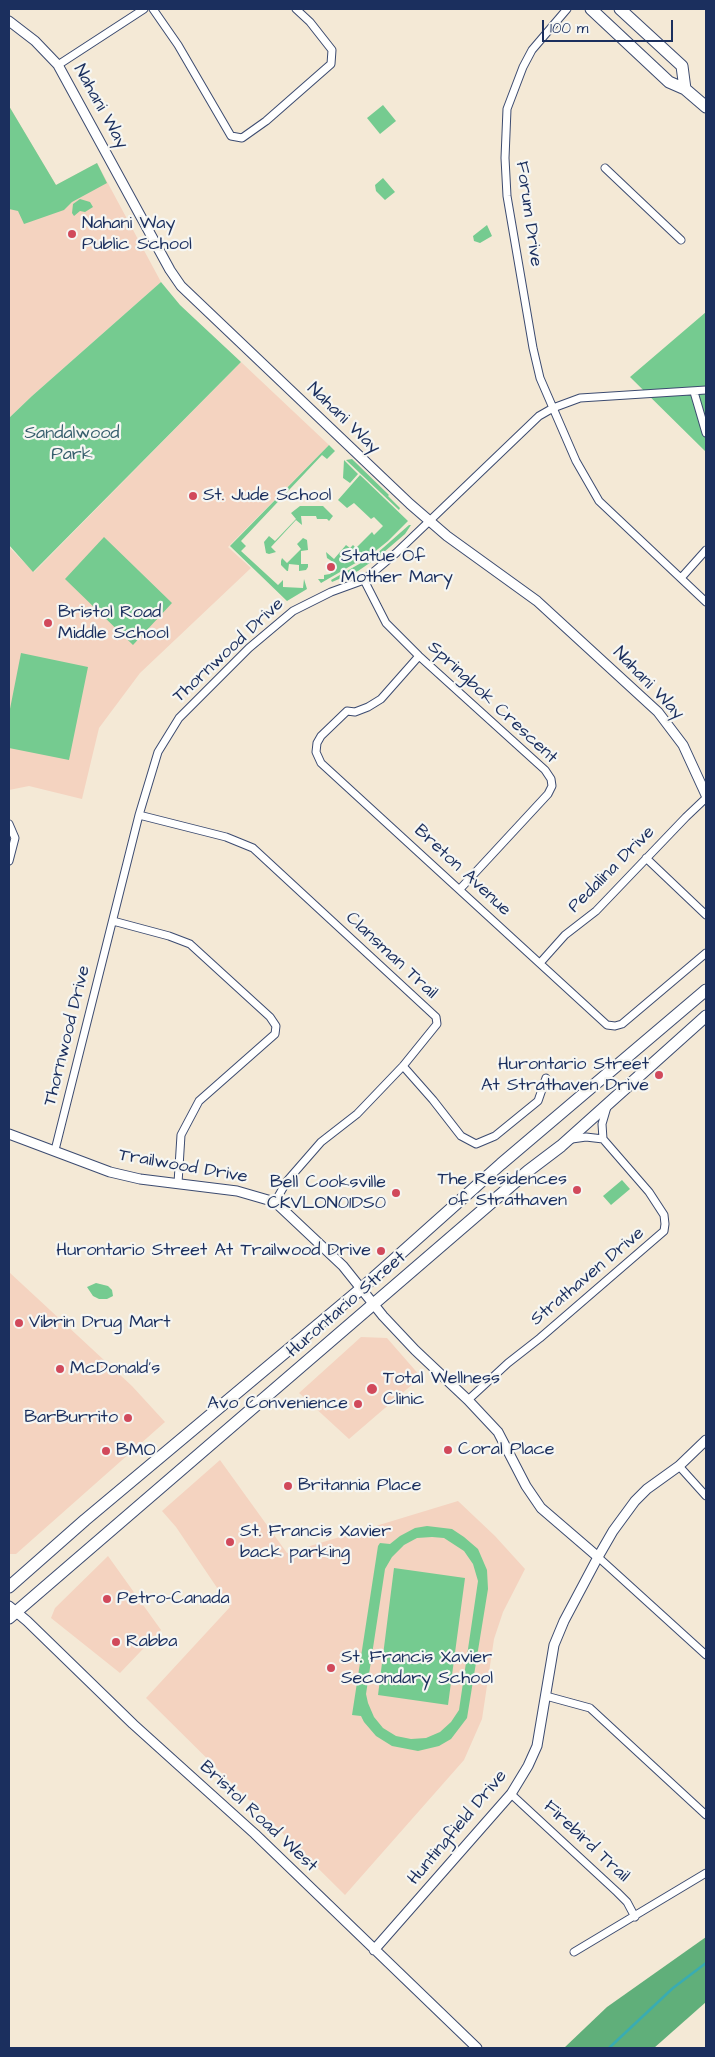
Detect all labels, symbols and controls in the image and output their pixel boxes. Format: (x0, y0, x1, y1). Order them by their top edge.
scale bar (545, 10, 676, 42)
text: 100 m (550, 18, 589, 39)
street label: Nahani Way (68, 61, 132, 153)
street label: Forum Drive (510, 160, 546, 268)
place label: Nahani Way Public School (82, 213, 192, 255)
marker: Nahani Way Public School (66, 228, 78, 240)
street label: Nahani Way (302, 379, 384, 459)
park label: Sandalwood Park (25, 423, 119, 466)
place label: St. Jude School (203, 485, 331, 507)
marker: St. Jude School (187, 490, 199, 502)
place label: Statue Of Mother Mary (341, 546, 453, 588)
marker: Statue Of Mother Mary (325, 561, 337, 573)
street label: Thornwood Drive (169, 594, 289, 708)
place label: Bristol Road Middle School (58, 602, 169, 644)
marker: Bristol Road Middle School (42, 617, 54, 629)
street label: Springbok Crescent (423, 637, 561, 769)
street label: Nahani Way (608, 643, 688, 725)
street label: Breton Avenue (409, 821, 515, 921)
street label: Pedalina Drive (564, 822, 660, 918)
street label: Clansman Trail (340, 908, 442, 1004)
street label: Thornwood Drive (40, 964, 96, 1108)
place label: Hurontario Street At Strathaven Drive (481, 1054, 649, 1096)
marker: Hurontario Street At Strathaven Drive (653, 1069, 665, 1081)
street label: Trailwood Drive (117, 1145, 249, 1189)
place label: The Residences of Strathaven (437, 1169, 567, 1212)
place label: Bell Cooksville CKVLON01DS0 (267, 1172, 386, 1214)
marker: The Residences of Strathaven (571, 1184, 583, 1196)
marker: Bell Cooksville CKVLON01DS0 (390, 1187, 402, 1199)
street label: Strathaven Drive (527, 1223, 649, 1331)
place label: Hurontario Street At Trailwood Drive (56, 1240, 371, 1262)
marker: Hurontario Street At Trailwood Drive (375, 1245, 387, 1257)
street label: Hurontario Street (283, 1247, 411, 1363)
place label: Vibrin Drug Mart (29, 1312, 170, 1334)
marker: Vibrin Drug Mart (13, 1317, 25, 1329)
place label: McDonald's (70, 1358, 160, 1380)
marker: McDonald's (54, 1363, 66, 1375)
place label: Total Wellness Clinic (383, 1368, 500, 1410)
marker: Total Wellness Clinic (365, 1382, 379, 1396)
place label: Avo Convenience (207, 1393, 348, 1415)
marker: Avo Convenience (352, 1398, 364, 1410)
place label: BarBurrito (24, 1407, 118, 1429)
marker: BarBurrito (122, 1412, 134, 1424)
place label: Coral Place (458, 1439, 555, 1461)
place label: BMO (116, 1440, 156, 1462)
marker: Coral Place (442, 1444, 454, 1456)
marker: BMO (100, 1445, 112, 1457)
place label: Britannia Place (298, 1475, 422, 1497)
marker: Britannia Place (282, 1480, 294, 1492)
place label: St. Francis Xavier back parking (240, 1521, 391, 1564)
marker: St. Francis Xavier back parking (224, 1536, 236, 1548)
place label: Petro-Canada (117, 1588, 230, 1610)
marker: Petro-Canada (101, 1593, 113, 1605)
place label: Rabba (126, 1631, 177, 1653)
marker: Rabba (110, 1636, 122, 1648)
place label: St. Francis Xavier Secondary School (341, 1647, 493, 1690)
marker: St. Francis Xavier Secondary School (325, 1662, 337, 1674)
street label: Bristol Road West (195, 1757, 321, 1877)
street label: Huntingfield Drive (404, 1766, 512, 1890)
street label: Firebird Trail (538, 1797, 634, 1887)

